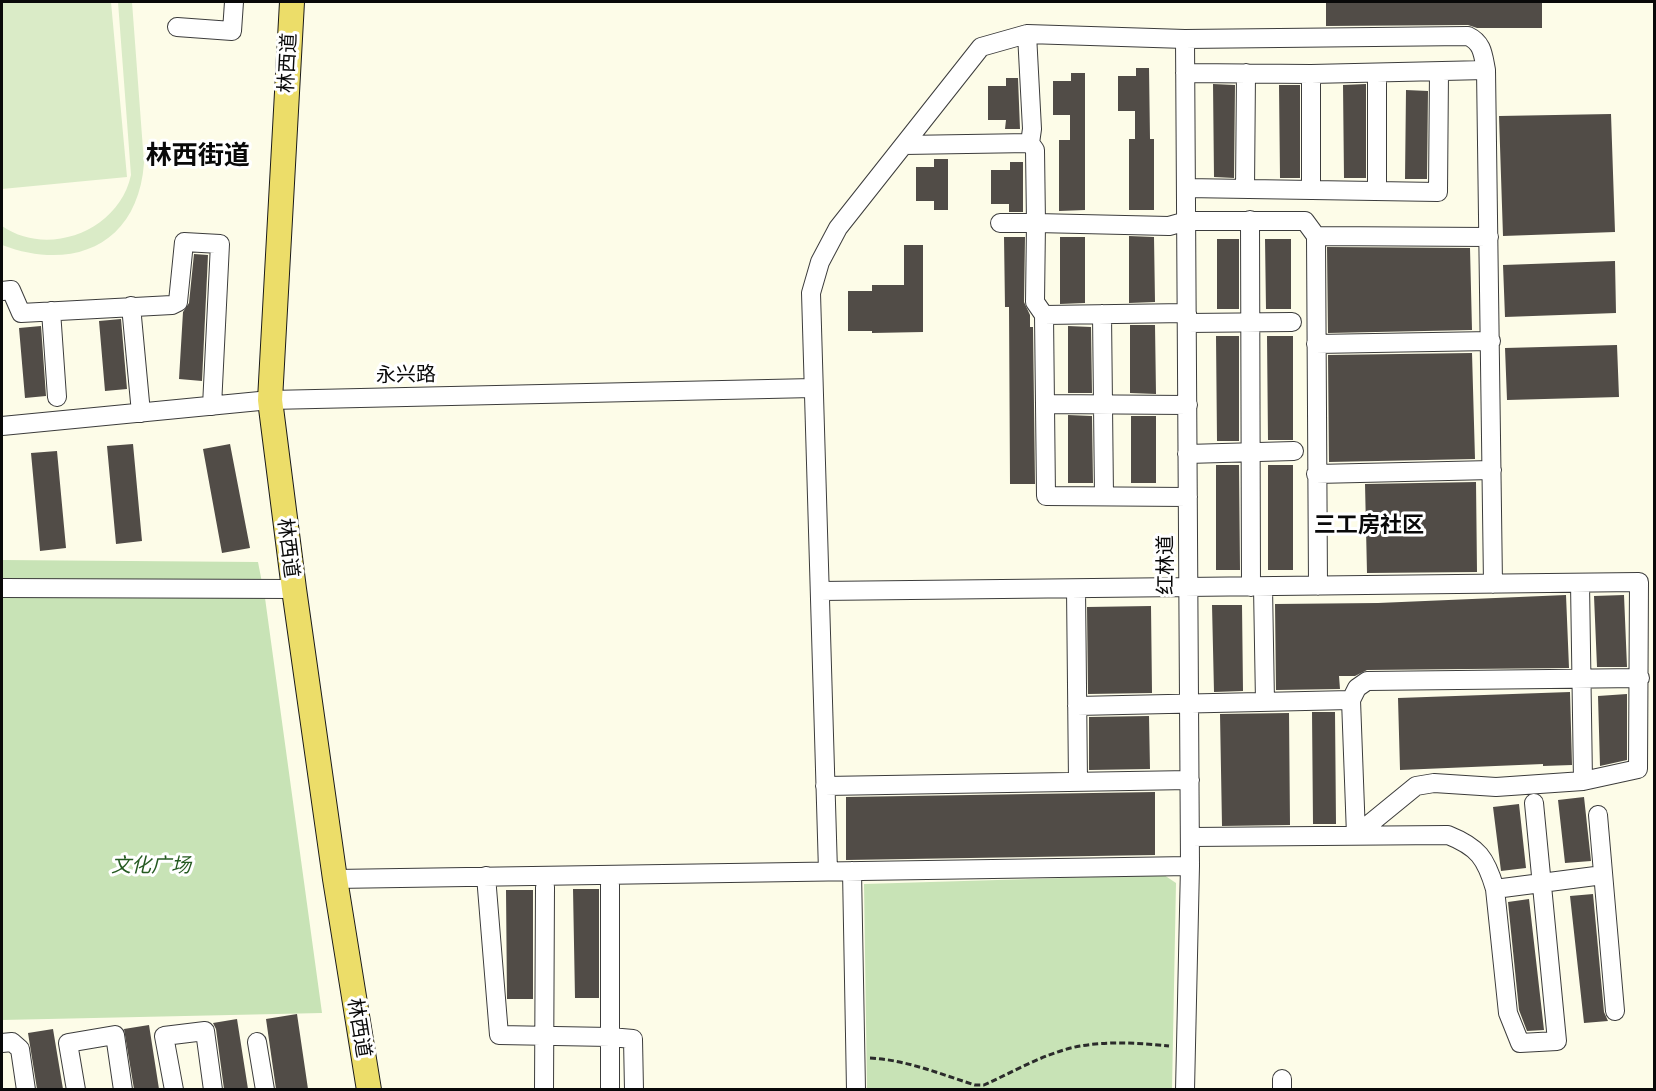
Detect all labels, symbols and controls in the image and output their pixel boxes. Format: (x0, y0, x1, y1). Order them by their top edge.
street label: 林西道 (274, 32, 302, 94)
district label: 林西街道 (146, 140, 250, 172)
street label: 永兴路 (376, 362, 436, 388)
district label: 三工房社区 (1314, 512, 1424, 538)
street label: 林西道 (272, 517, 304, 579)
street label: 红林道 (1154, 535, 1178, 595)
park label: 文化广场 (111, 854, 191, 878)
street label: 林西道 (342, 996, 376, 1060)

